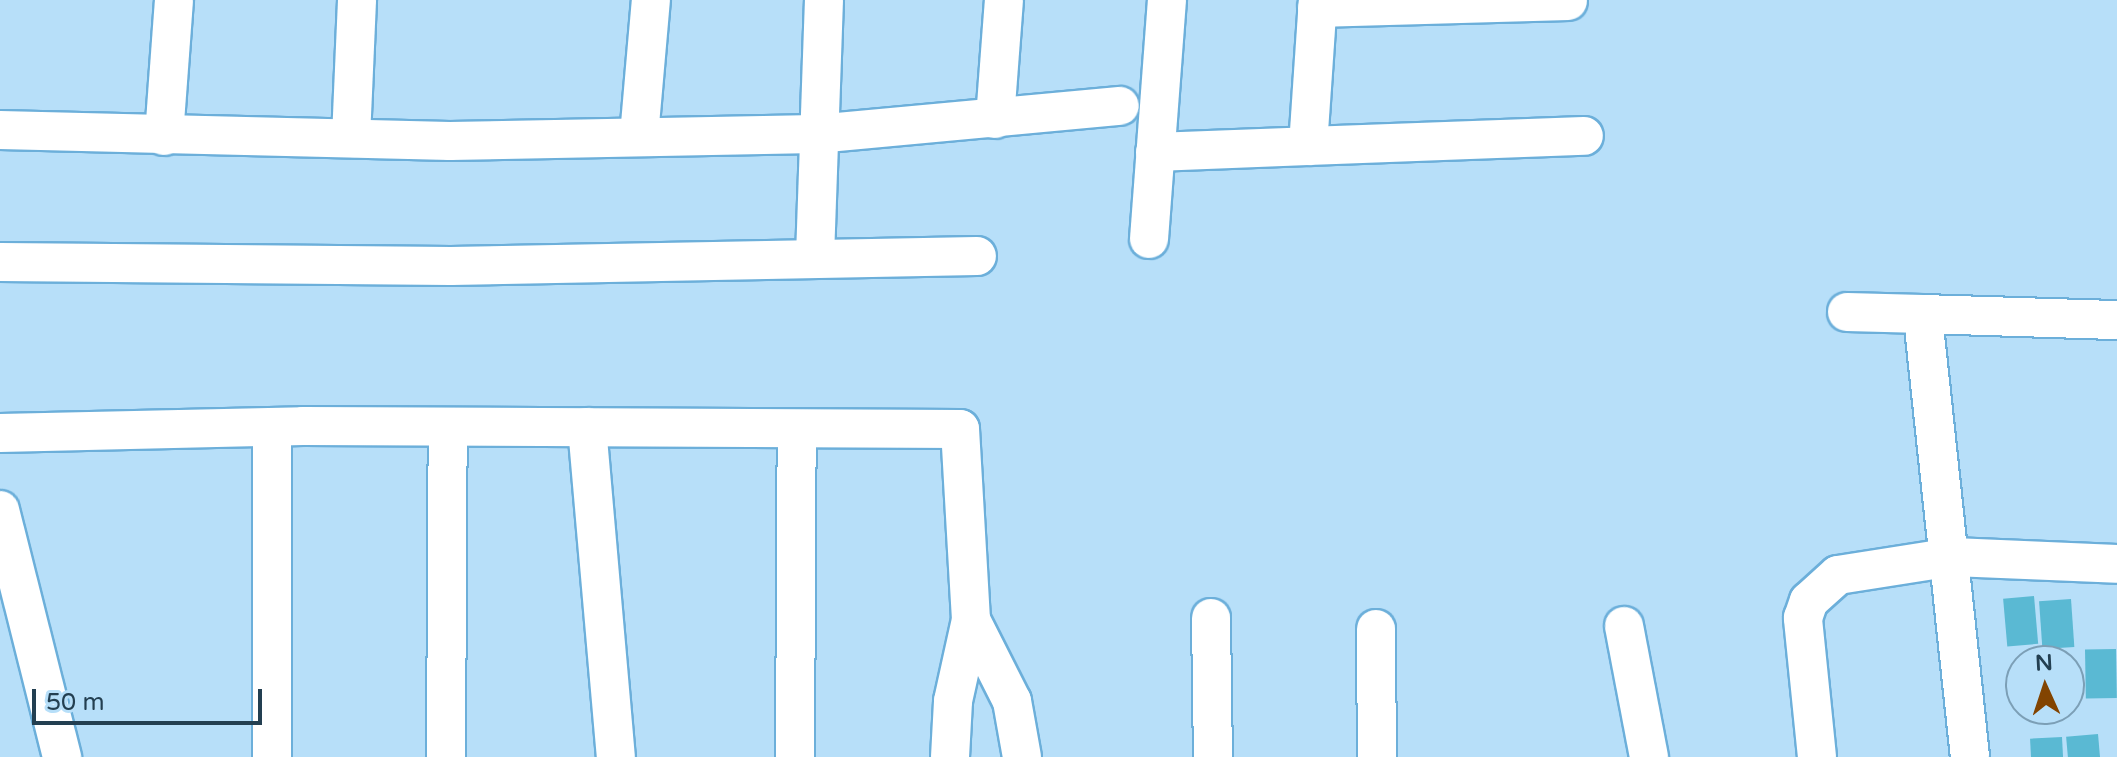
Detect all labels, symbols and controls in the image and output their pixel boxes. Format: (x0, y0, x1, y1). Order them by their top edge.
north arrow (2005, 645, 2085, 725)
text: N (2034, 650, 2053, 676)
scale bar (36, 673, 266, 723)
text: 50 m (46, 688, 104, 717)

